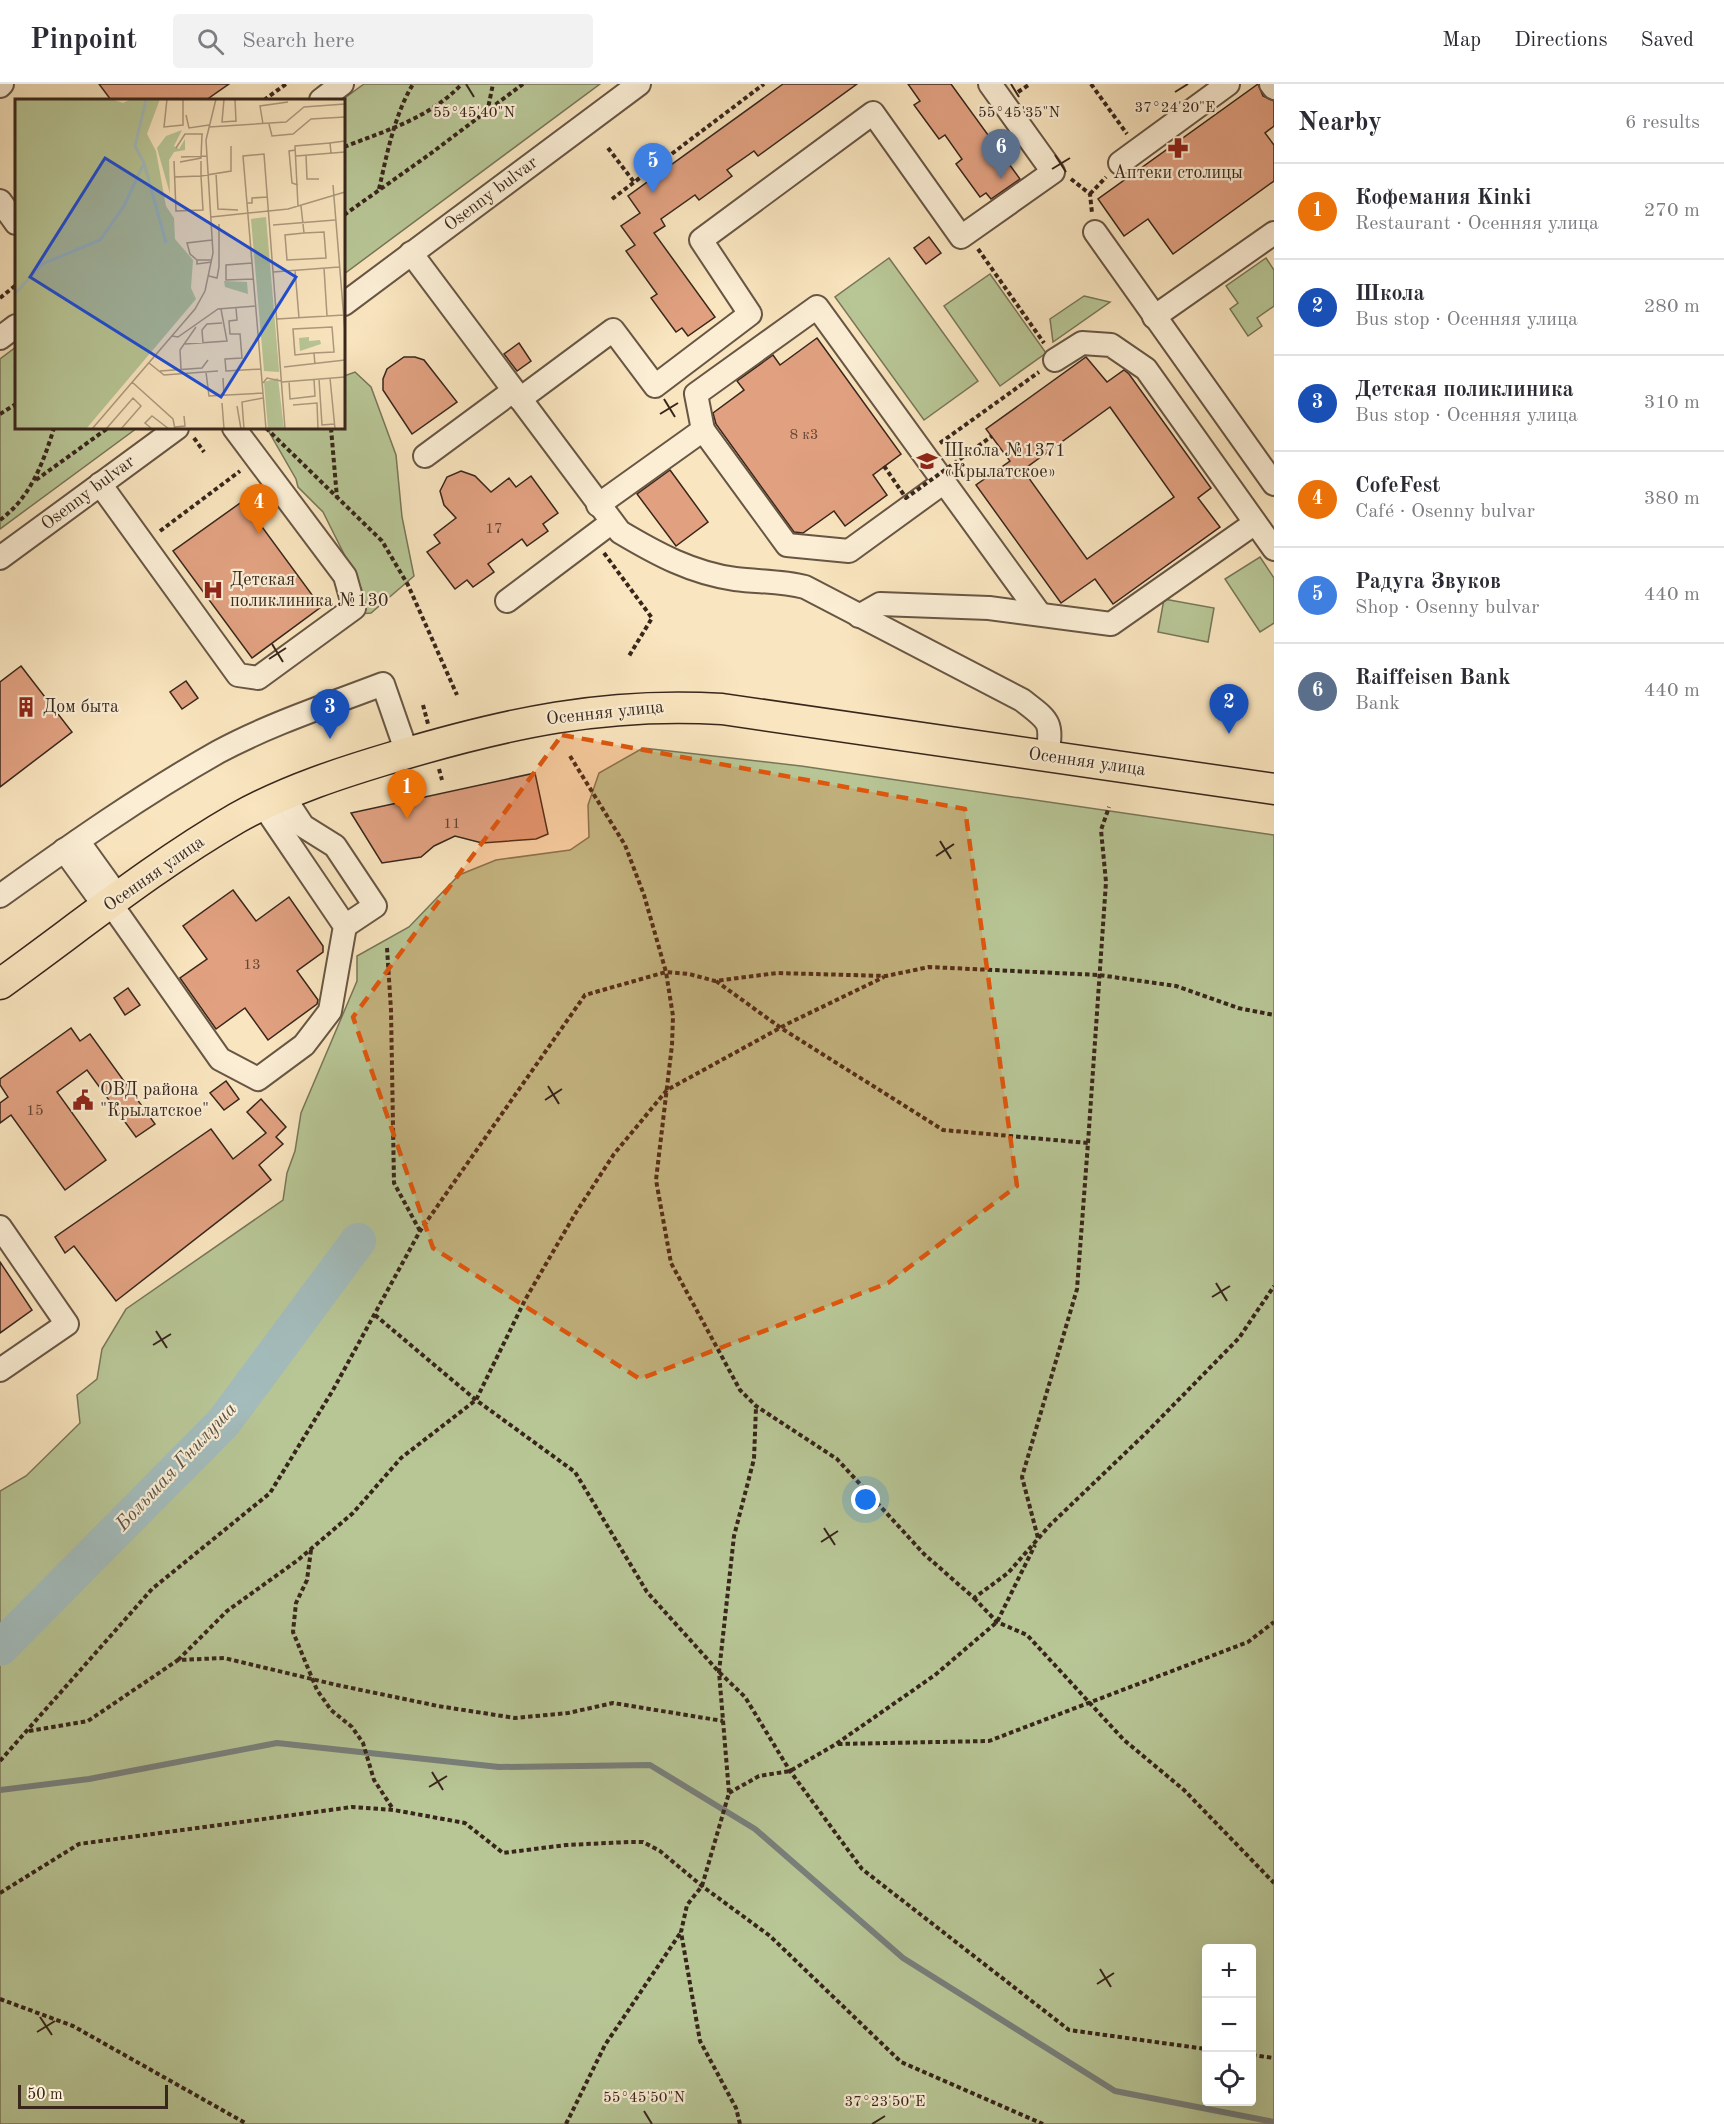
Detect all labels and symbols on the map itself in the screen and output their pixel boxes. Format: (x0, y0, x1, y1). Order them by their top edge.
inset map (15, 99, 345, 429)
text: 37°24'20"E (1135, 101, 1215, 116)
text: 55°45'40"N (433, 106, 515, 121)
text: 55°45'35"N (978, 106, 1060, 121)
pin: 6 (982, 130, 1020, 179)
pharmacy icon: Аптеки столицы (1166, 136, 1190, 160)
pin: 5 (634, 144, 672, 193)
street label: Osenny bulvar (441, 153, 541, 235)
place label: Аптеки столицы (1113, 164, 1243, 182)
house number: 8 к3 (789, 428, 819, 443)
place label: Школа №1371 «Крылатское» (944, 442, 1066, 481)
school or university icon: Школа №1371 «Крылатское» (915, 449, 939, 473)
street label: Osenny bulvar (38, 452, 138, 534)
pin: 4 (240, 484, 278, 534)
house number: 17 (485, 522, 503, 537)
place label: Детская поликлиника №130 (230, 571, 388, 610)
hospital icon: Детская поликлиника №130 (201, 578, 225, 602)
pin: 2 (1210, 684, 1248, 734)
pin: 3 (310, 690, 350, 739)
building icon: Дом быта (14, 695, 38, 719)
place label: Дом быта (43, 698, 119, 716)
street label: Осенняя улица (545, 698, 665, 728)
street label: Осенняя улица (1027, 745, 1147, 779)
pin: 1 (388, 770, 426, 819)
house number: 11 (443, 817, 461, 832)
street label: Осенняя улица (100, 833, 208, 915)
house number: 13 (243, 958, 261, 973)
place label: ОВД района "Крылатское" (100, 1081, 209, 1120)
public building icon: ОВД района "Крылатское" (71, 1088, 95, 1112)
house number: 15 (26, 1104, 44, 1119)
water label: Большая Гнилуша (112, 1399, 241, 1536)
your location (851, 1485, 880, 1514)
scale bar (18, 2082, 168, 2110)
text: 55°45'50"N (603, 2091, 685, 2106)
text: 37°23'50"E (845, 2095, 925, 2110)

